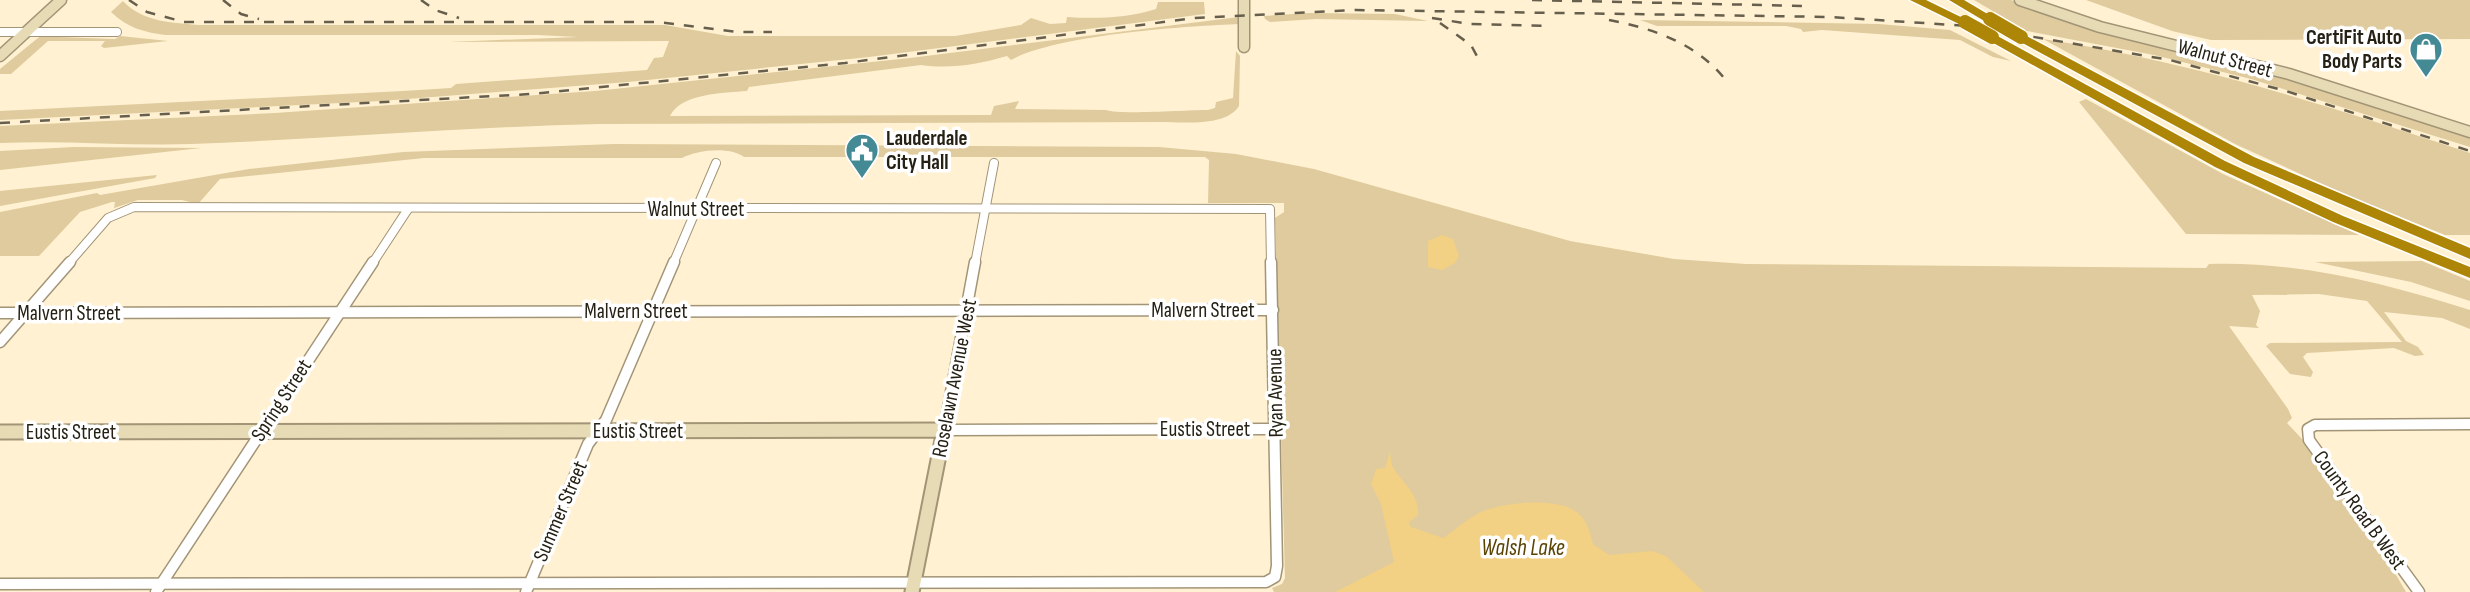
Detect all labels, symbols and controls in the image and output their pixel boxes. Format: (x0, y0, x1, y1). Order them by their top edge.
place label: CertiFit Auto Body Parts (2306, 25, 2402, 74)
shop icon: CertiFit Auto Body Parts (2407, 30, 2445, 79)
street label: Walnut Street (2175, 34, 2275, 83)
place label: Lauderdale City Hall (886, 126, 968, 175)
public building icon: Lauderdale City Hall (843, 131, 881, 180)
street label: Walnut Street (648, 197, 744, 222)
street label: Roselawn Avenue West (927, 297, 982, 459)
street label: Malvern Street (1151, 298, 1255, 323)
street label: Malvern Street (584, 299, 688, 324)
street label: Malvern Street (17, 301, 121, 326)
street label: Ryan Avenue (1262, 348, 1289, 438)
street label: Spring Street (246, 355, 317, 446)
street label: Eustis Street (1160, 417, 1250, 442)
street label: Eustis Street (593, 419, 683, 444)
street label: Eustis Street (26, 420, 116, 445)
street label: County Road B West (2308, 446, 2411, 575)
street label: Summer Street (528, 457, 593, 565)
water label: Walsh Lake (1481, 534, 1565, 562)

